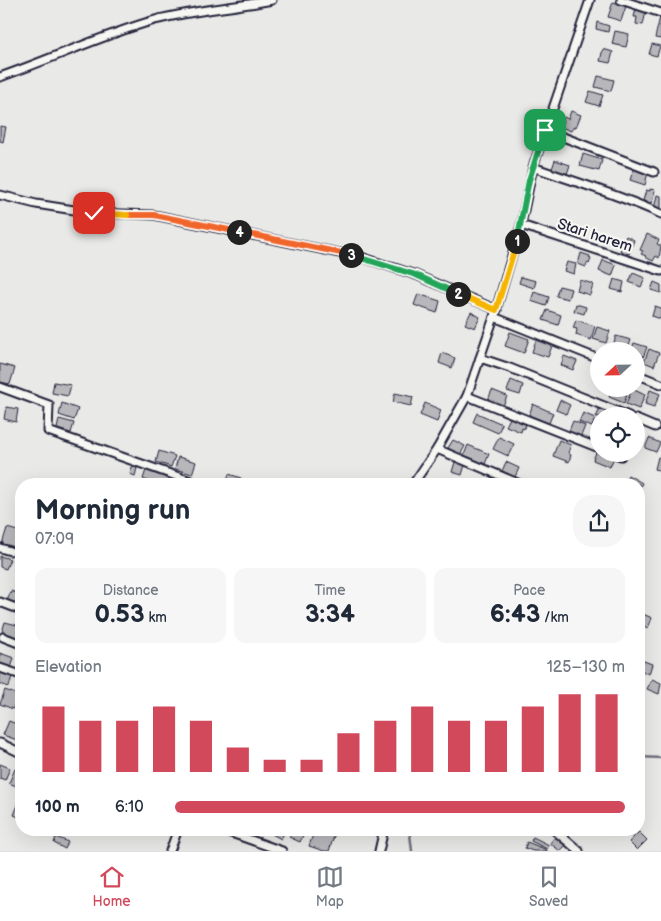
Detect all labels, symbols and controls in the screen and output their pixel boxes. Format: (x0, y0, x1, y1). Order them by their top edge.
pin (524, 109, 566, 151)
icon: arrive (531, 116, 559, 144)
pin (73, 192, 115, 234)
icon: check (80, 199, 108, 227)
street label: Stari harem (555, 214, 635, 257)
pin: 4 (226, 220, 252, 244)
text: 4 (235, 224, 244, 241)
pin: 1 (504, 228, 530, 254)
text: 1 (515, 233, 520, 250)
pin: 3 (338, 242, 364, 268)
text: 3 (347, 247, 356, 264)
pin: 2 (446, 282, 470, 306)
text: 2 (454, 286, 463, 303)
north arrow (590, 342, 645, 398)
map controls (590, 342, 645, 462)
button: locate (590, 407, 645, 462)
text: Morning run (35, 494, 190, 527)
button: share (573, 495, 625, 547)
text: 07:09 (35, 530, 74, 549)
text: Distance (103, 582, 159, 599)
text: Time (314, 582, 346, 599)
text: Pace (513, 582, 545, 599)
text: 0.53 (95, 599, 145, 630)
text: 3:34 (305, 599, 355, 630)
text: 6:43 (490, 599, 540, 630)
text: km (145, 609, 167, 626)
text: /km (540, 609, 569, 626)
text: Elevation (35, 658, 102, 677)
text: 125–130 m (547, 658, 625, 677)
text: 100 m (35, 798, 80, 817)
text: 6:10 (115, 798, 144, 817)
tab: Home (93, 863, 131, 910)
tab: Map (316, 863, 344, 910)
tab: Saved (529, 863, 568, 910)

